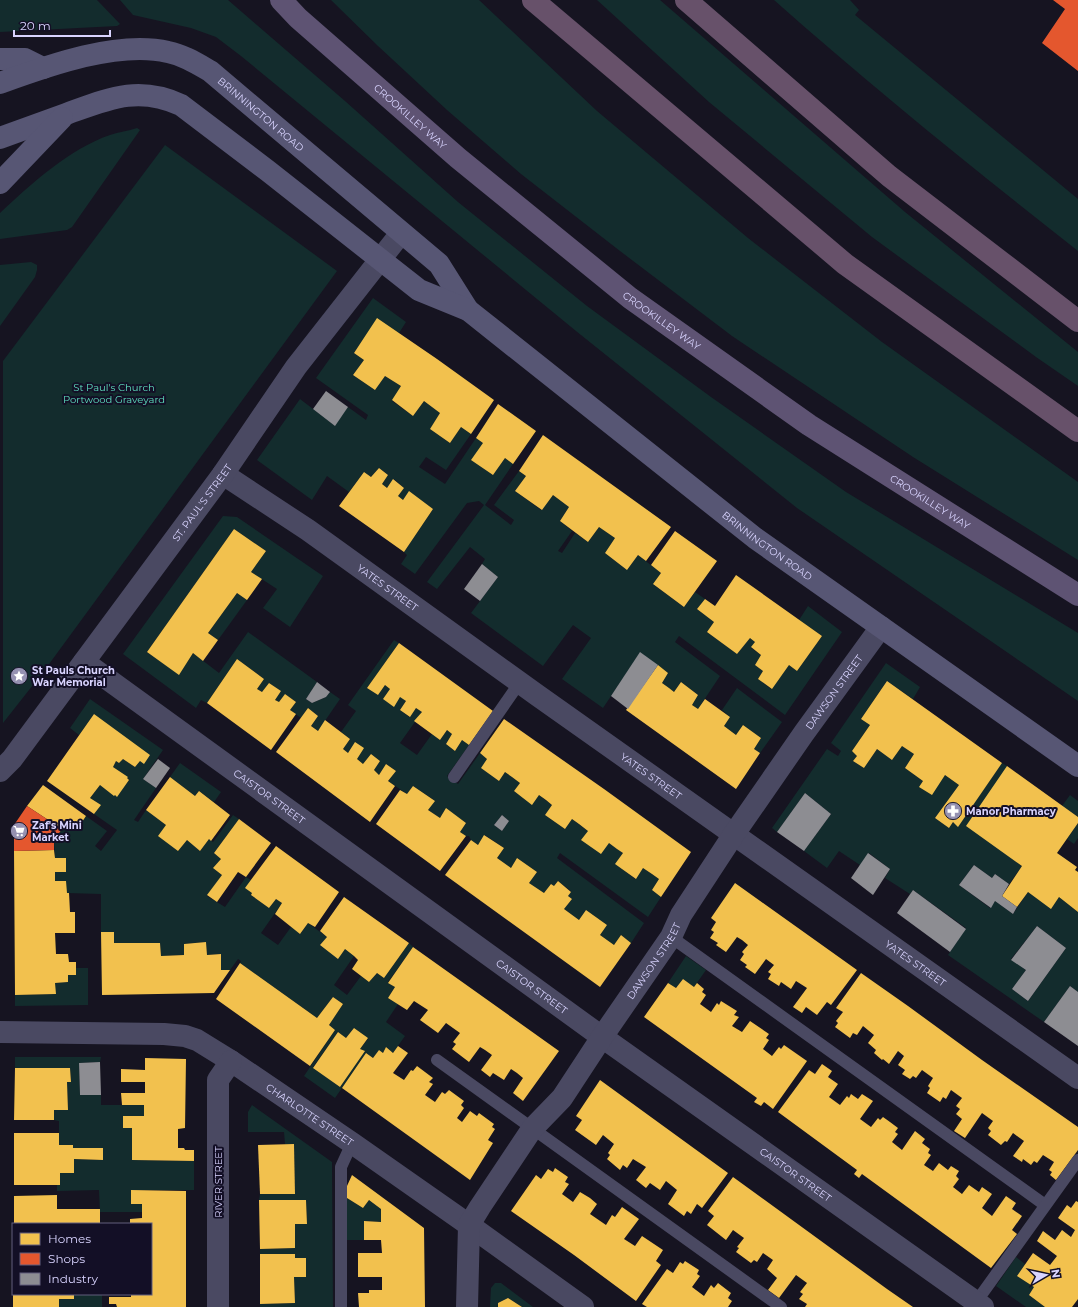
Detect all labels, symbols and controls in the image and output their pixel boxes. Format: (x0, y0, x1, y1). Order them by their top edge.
scale bar (14, 12, 110, 38)
text: 20 m (20, 18, 51, 33)
street label: BRINNINGTON ROAD (215, 74, 306, 154)
street label: CROOKILLEY WAY (371, 81, 450, 152)
street label: CROOKILLEY WAY (620, 289, 703, 353)
park label: St Paul's Church Portwood Graveyard (63, 381, 165, 406)
street label: ST. PAUL'S STREET (169, 461, 235, 544)
street label: CROOKILLEY WAY (887, 472, 973, 533)
street label: BRINNINGTON ROAD (719, 509, 815, 583)
street label: YATES STREET (354, 561, 421, 614)
street label: DAWSON STREET (803, 652, 866, 732)
place label: St Pauls Church War Memorial (32, 664, 115, 689)
place icon: St Pauls Church War Memorial (9, 666, 29, 686)
street label: YATES STREET (618, 750, 684, 803)
street label: CAISTOR STREET (231, 766, 308, 827)
pharmacy icon: Manor Pharmacy (943, 801, 963, 821)
place label: Manor Pharmacy (966, 805, 1057, 818)
place label: Zaf's Mini Market (32, 819, 82, 844)
supermarket icon: Zaf's Mini Market (9, 821, 29, 841)
street label: DAWSON STREET (624, 920, 684, 1002)
street label: YATES STREET (882, 937, 949, 990)
street label: CAISTOR STREET (493, 956, 570, 1017)
street label: CHARLOTTE STREET (263, 1081, 356, 1149)
street label: CAISTOR STREET (757, 1145, 834, 1205)
street label: RIVER STREET (212, 1146, 225, 1218)
legend (12, 1223, 152, 1295)
text: Homes (48, 1231, 91, 1246)
text: Shops (48, 1251, 85, 1266)
north arrow (1026, 1255, 1066, 1295)
text: N (1048, 1268, 1063, 1279)
text: Industry (48, 1271, 98, 1286)

